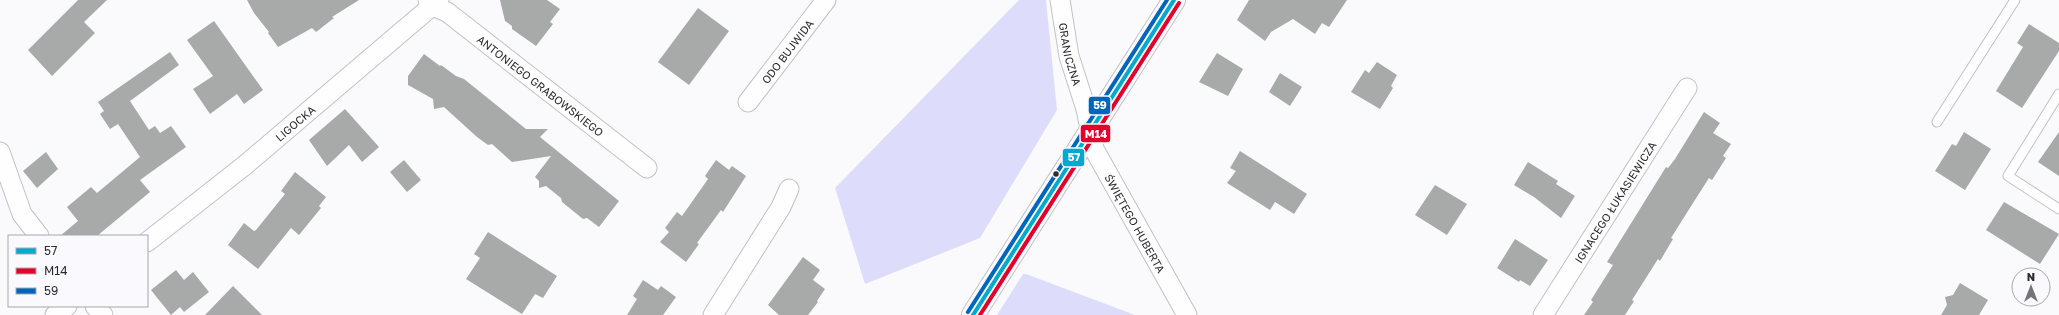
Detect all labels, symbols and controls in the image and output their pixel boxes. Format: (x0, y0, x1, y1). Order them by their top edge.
street label: ODO BUJWIDA (758, 16, 816, 86)
street label: GRANICZNA (1057, 22, 1085, 88)
street label: ANTONIEGO GRABOWSKIEGO (475, 32, 607, 138)
line badge: 59 (1088, 96, 1111, 115)
text: 59 (1093, 98, 1107, 111)
street label: LIGOCKA (272, 102, 318, 143)
line badge: M14 (1080, 124, 1111, 143)
text: M14 (1085, 127, 1107, 140)
street label: IGNACEGO ŁUKASIEWICZA (1571, 138, 1658, 265)
line badge: 57 (1062, 148, 1085, 167)
text: 57 (1068, 150, 1080, 163)
unlabelled marker (1051, 169, 1061, 179)
street label: ŚWIĘTEGO HUBERTA (1103, 171, 1169, 275)
legend (8, 235, 148, 307)
text: 57 (44, 243, 57, 258)
text: M14 (44, 263, 67, 278)
north arrow (2011, 267, 2051, 307)
text: N (2027, 270, 2035, 283)
text: 59 (44, 283, 58, 298)

